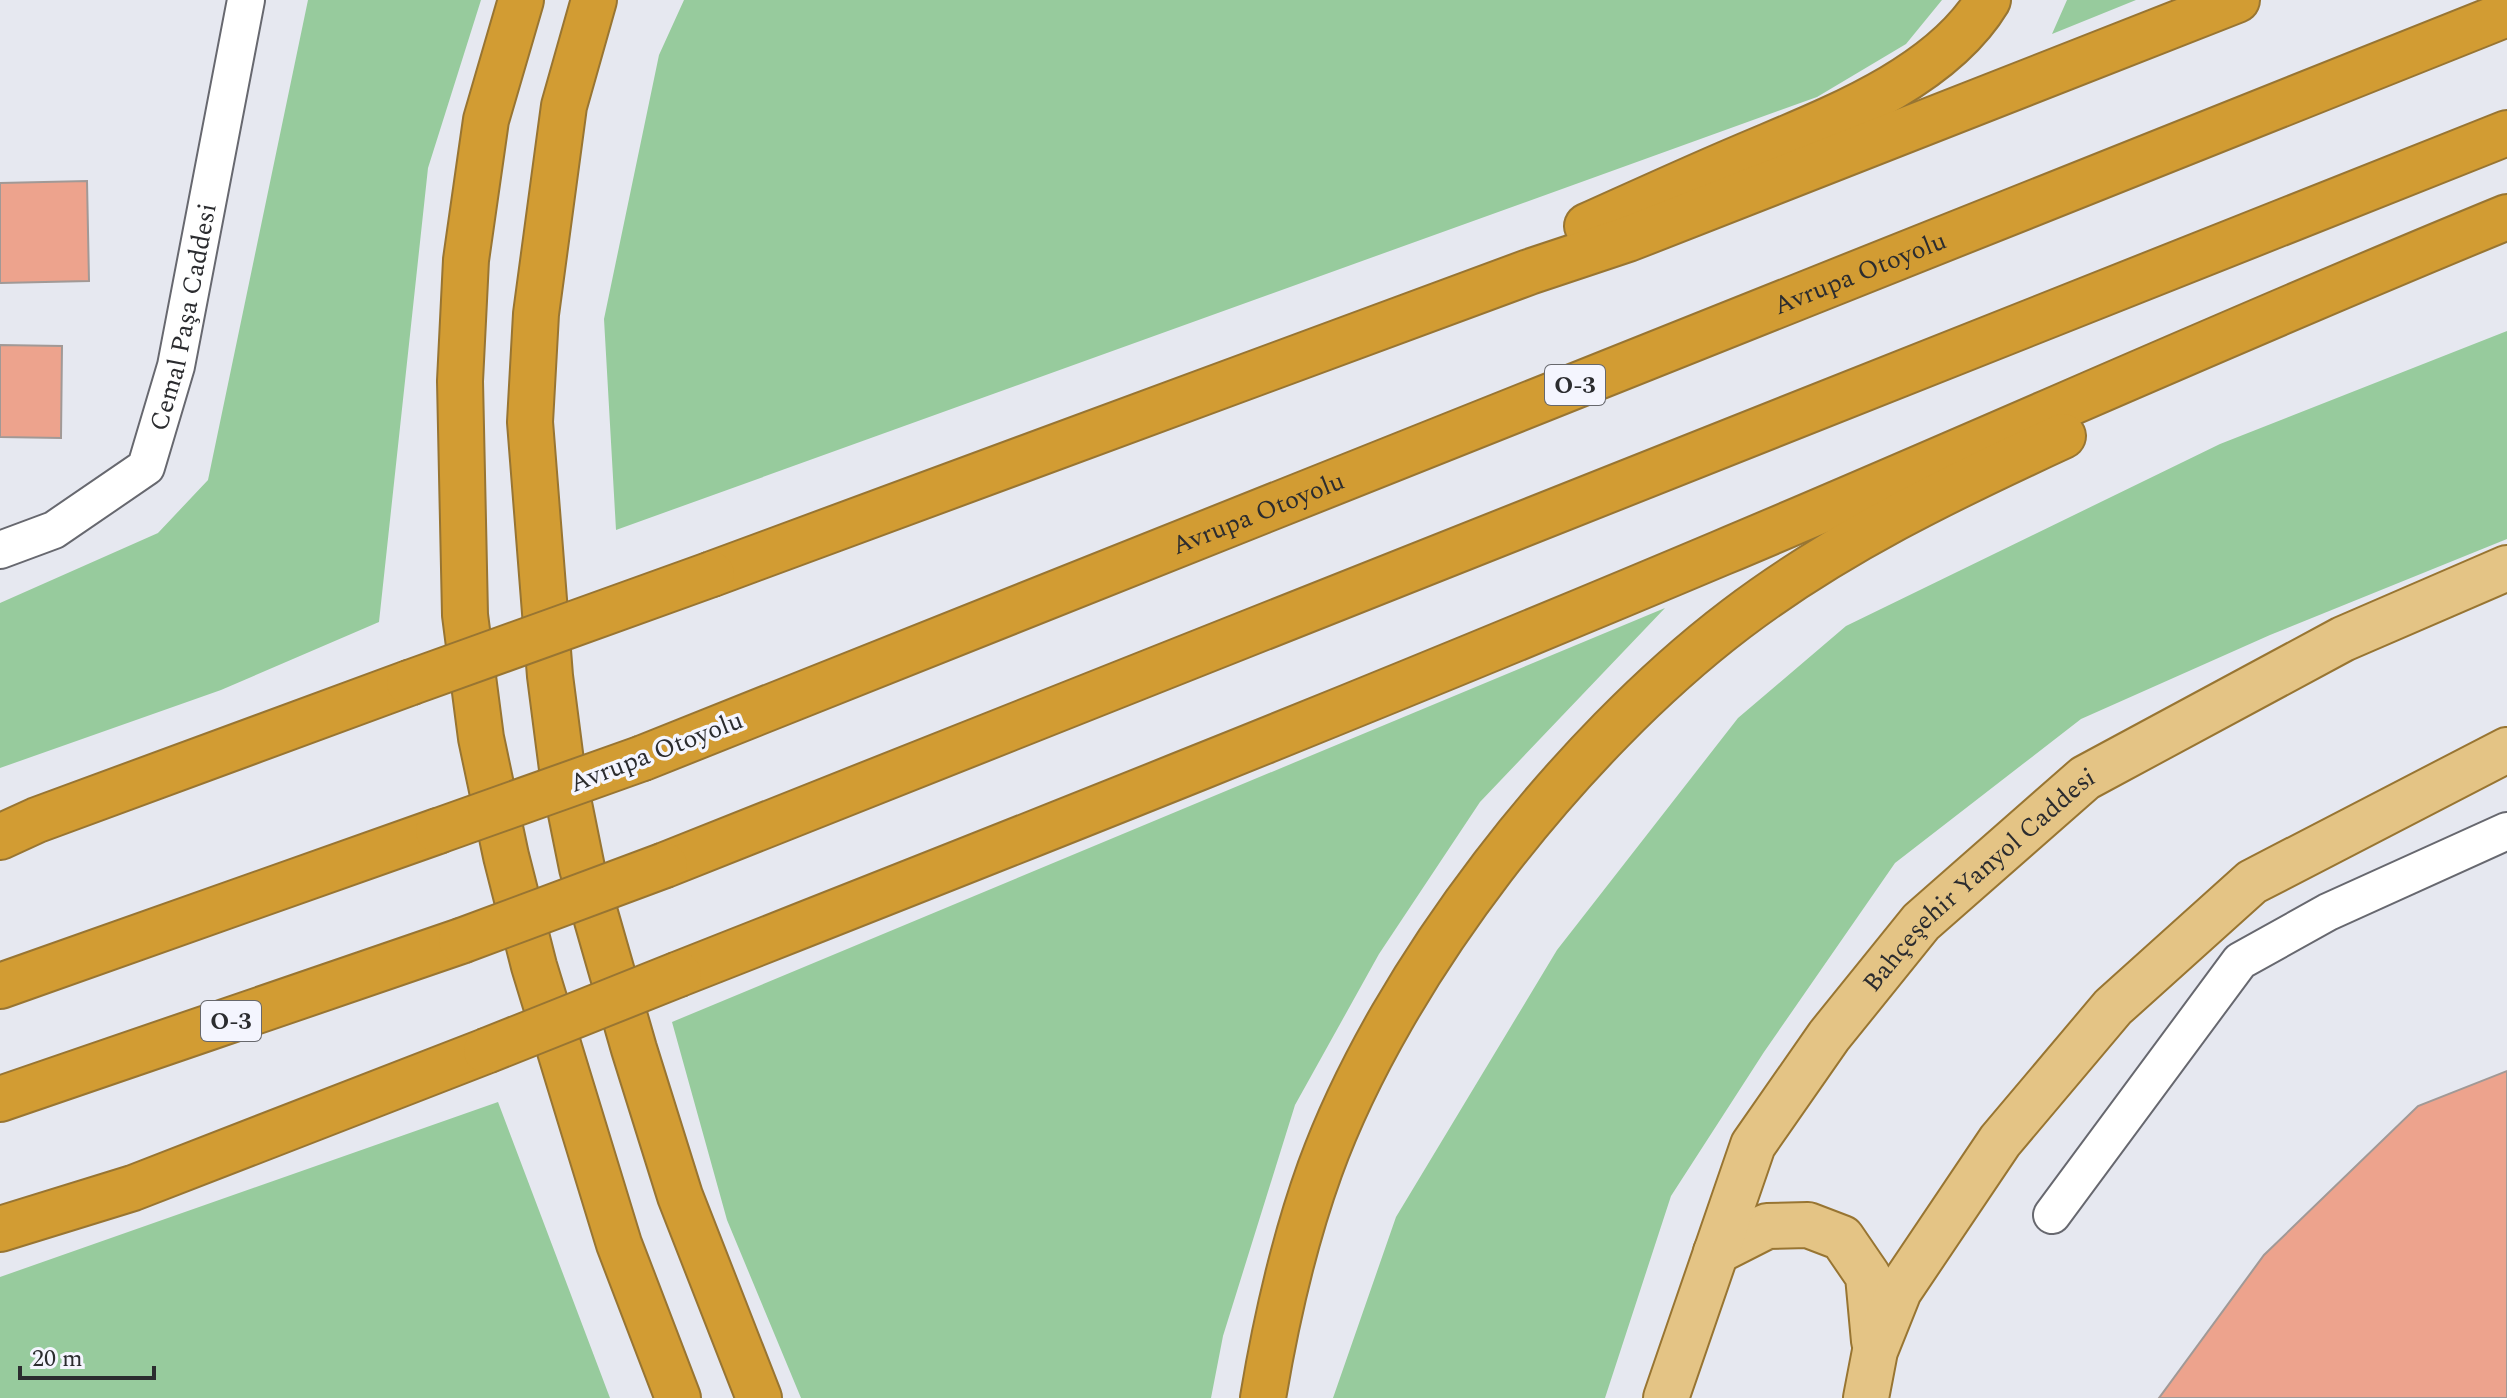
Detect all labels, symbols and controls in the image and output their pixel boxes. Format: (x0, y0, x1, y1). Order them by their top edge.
street label: Cemal Paşa Caddesi (139, 200, 228, 436)
street label: Avrupa Otoyolu (1768, 221, 1952, 326)
road number: O-3 (1545, 365, 1605, 405)
street label: Avrupa Otoyolu (1166, 461, 1351, 566)
street label: Avrupa Otoyolu (564, 700, 749, 803)
street label: Bahçeşehir Yanyol Caddesi (1853, 757, 2103, 1001)
road number: O-3 (201, 1001, 261, 1041)
scale bar (20, 1330, 154, 1380)
text: 20 m (32, 1341, 83, 1377)

